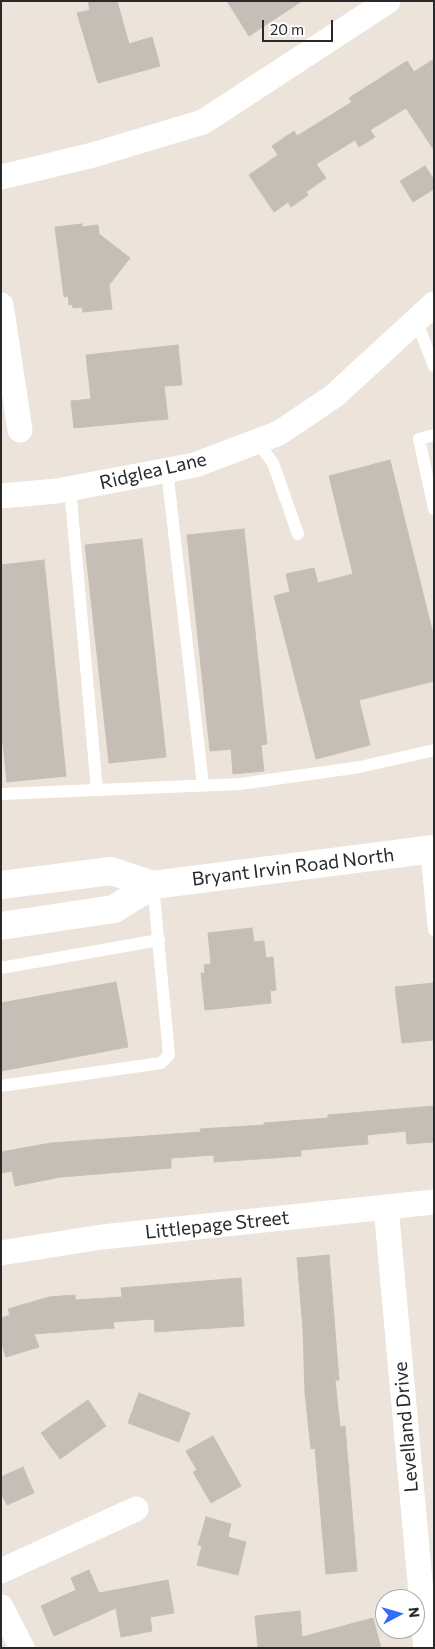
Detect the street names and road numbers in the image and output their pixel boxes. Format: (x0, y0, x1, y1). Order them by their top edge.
street label: Ridglea Lane (97, 448, 209, 494)
street label: Bryant Irvin Road North (190, 843, 396, 891)
street label: Littlepage Street (144, 1206, 290, 1244)
street label: Levelland Drive (389, 1361, 423, 1493)

